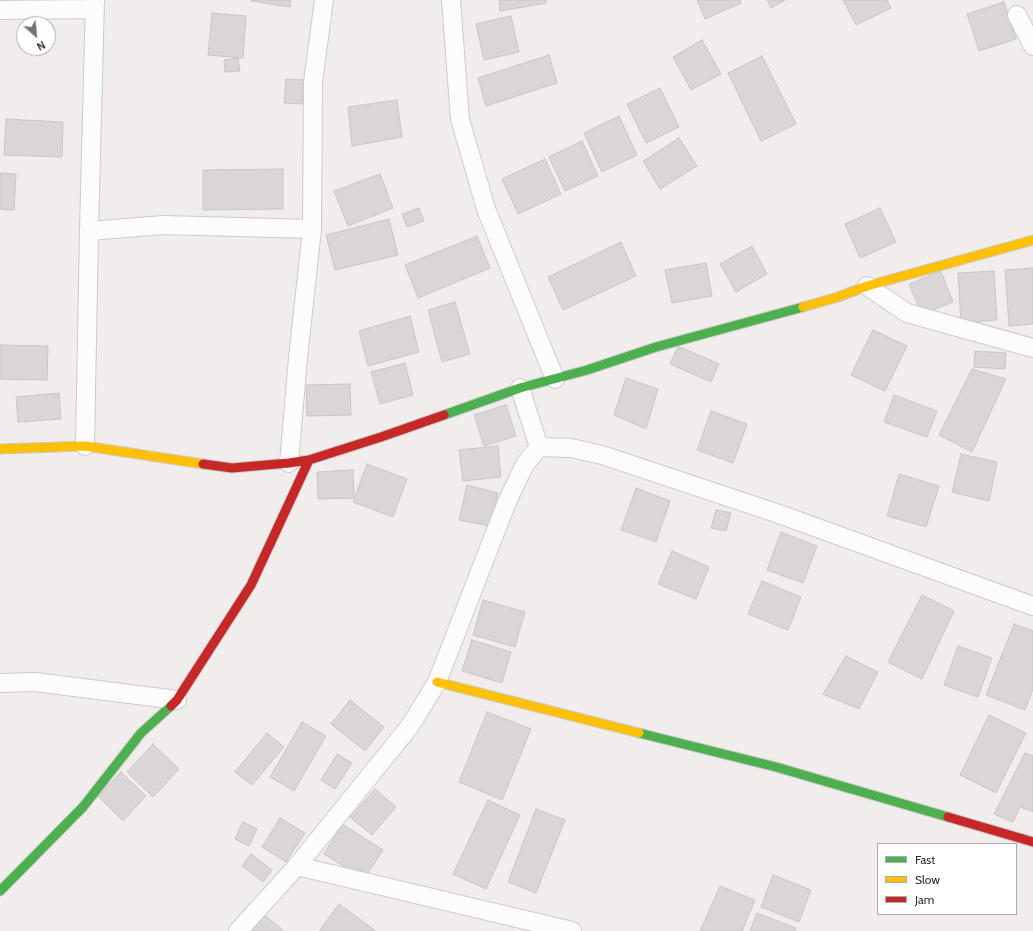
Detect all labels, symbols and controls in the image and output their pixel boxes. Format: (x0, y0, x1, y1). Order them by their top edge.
north arrow (16, 16, 56, 56)
text: N (34, 38, 48, 54)
legend (877, 843, 1017, 915)
text: Fast (915, 852, 935, 867)
text: Slow (915, 872, 940, 887)
text: Jam (915, 892, 934, 907)

